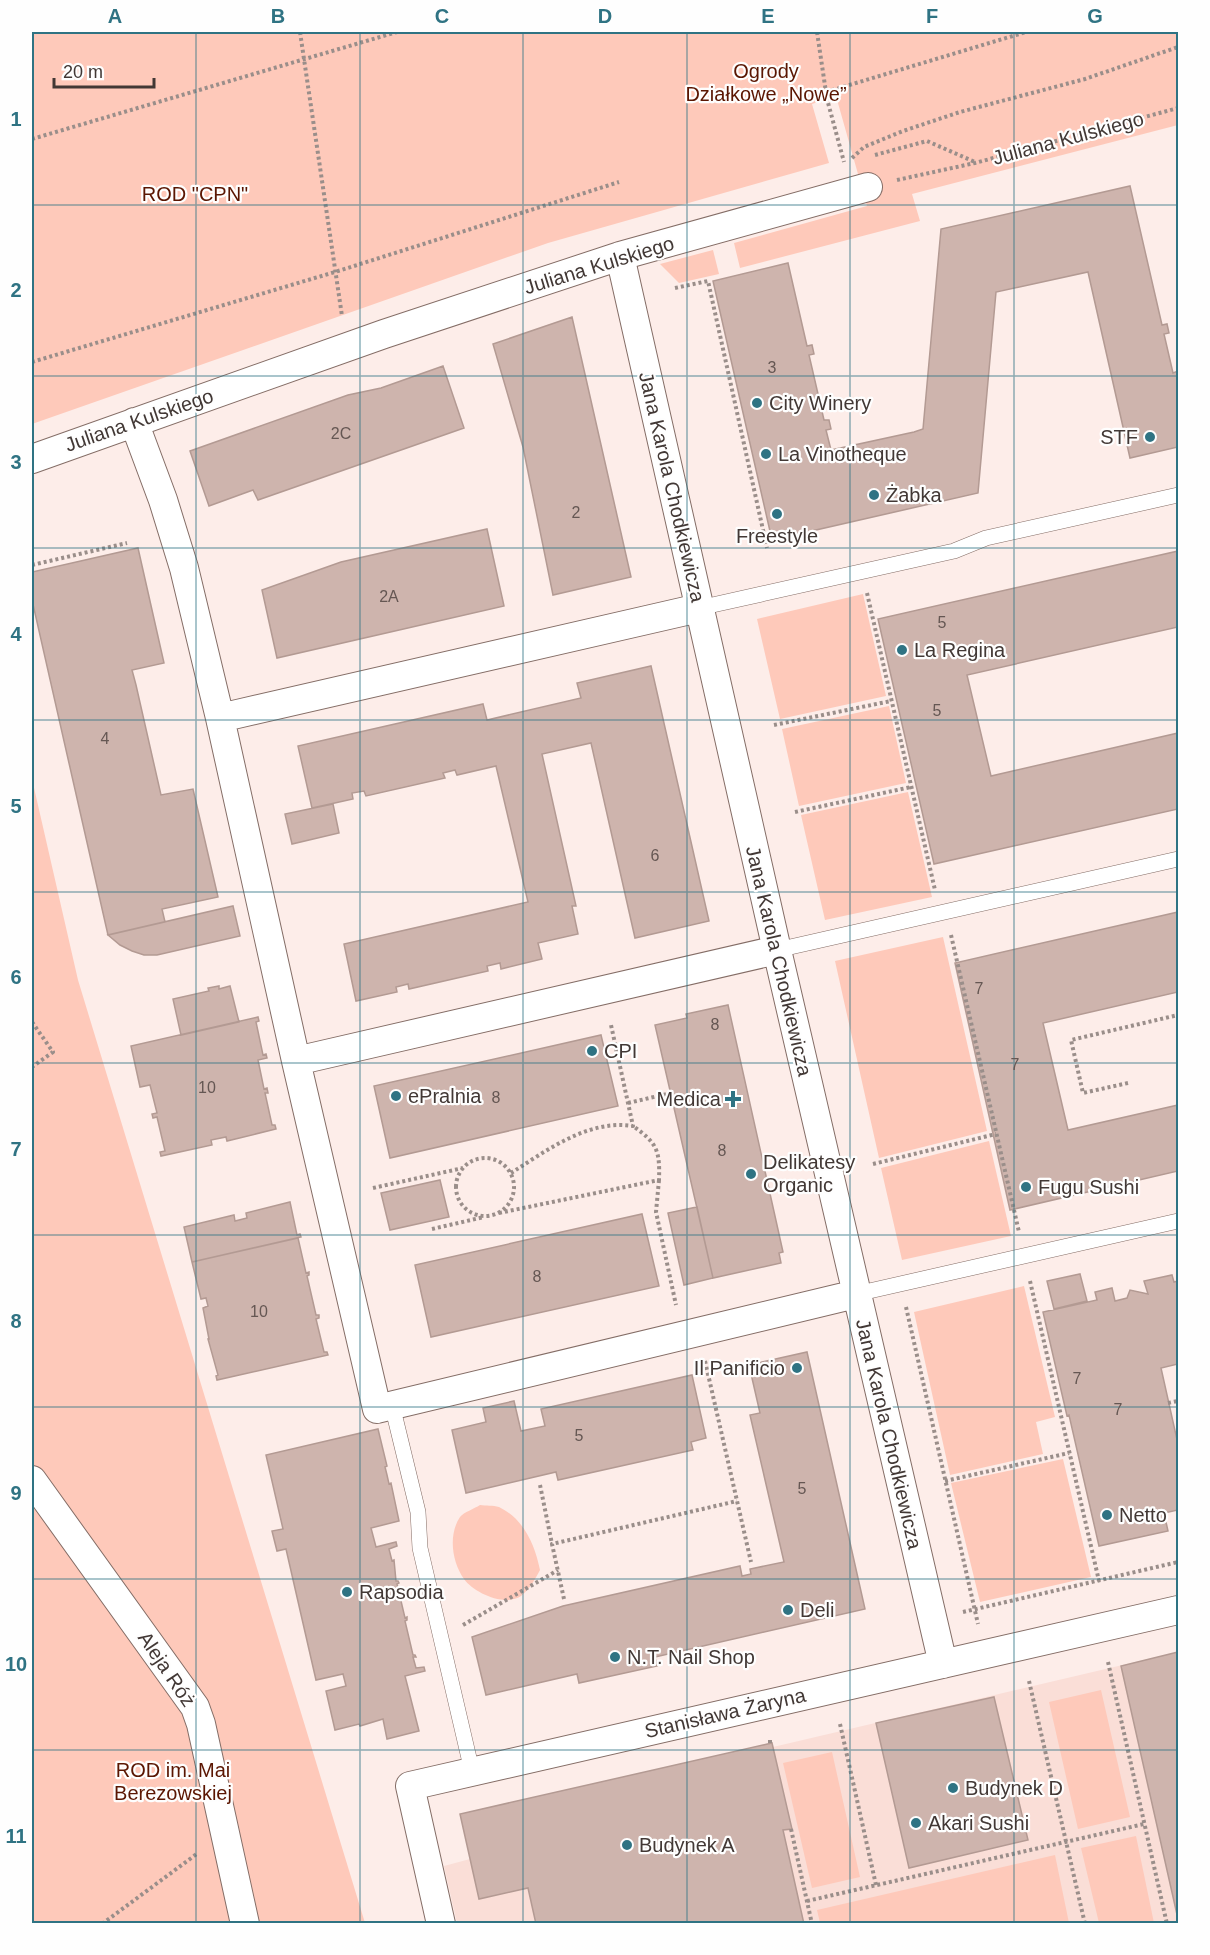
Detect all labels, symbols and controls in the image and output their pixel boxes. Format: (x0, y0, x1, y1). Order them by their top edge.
text: A (108, 5, 122, 27)
text: B (271, 5, 285, 27)
text: C (435, 5, 449, 27)
text: D (598, 5, 612, 27)
text: E (761, 5, 775, 27)
text: F (926, 5, 938, 27)
text: G (1087, 5, 1103, 27)
scale bar (54, 51, 154, 89)
park label: Ogrody Działkowe „Nowe” (685, 60, 847, 105)
text: 20 m (63, 62, 103, 82)
street label: Juliana Kulskiego (990, 107, 1146, 169)
text: 1 (10, 108, 22, 130)
park label: ROD "CPN" (142, 183, 248, 205)
street label: Juliana Kulskiego (521, 232, 677, 298)
text: 2 (10, 279, 22, 301)
house number: 3 (768, 359, 777, 376)
street label: Jana Karola Chodkiewicza (635, 370, 709, 605)
street label: Juliana Kulskiego (62, 384, 216, 456)
place label: City Winery (769, 392, 871, 414)
marker: City Winery (750, 396, 764, 410)
house number: 2C (331, 425, 351, 442)
place label: STF (1100, 426, 1138, 448)
marker: STF (1143, 430, 1157, 444)
place label: La Vinotheque (778, 443, 907, 465)
marker: La Vinotheque (759, 447, 773, 461)
text: 3 (10, 451, 22, 473)
place label: Żabka (886, 484, 942, 506)
marker: Żabka (867, 488, 881, 502)
house number: 2 (572, 504, 581, 521)
marker: Freestyle (770, 507, 784, 521)
place label: Freestyle (736, 525, 818, 547)
house number: 2A (379, 588, 399, 605)
house number: 5 (938, 614, 947, 631)
text: 4 (10, 623, 22, 645)
place label: La Regina (914, 639, 1006, 661)
marker: La Regina (895, 643, 909, 657)
house number: 5 (933, 702, 942, 719)
house number: 4 (101, 730, 110, 747)
text: 5 (10, 795, 22, 817)
street label: Jana Karola Chodkiewicza (742, 844, 816, 1079)
house number: 6 (651, 847, 660, 864)
text: 6 (10, 966, 22, 988)
house number: 7 (975, 980, 984, 997)
house number: 8 (711, 1016, 720, 1033)
place label: CPI (604, 1040, 637, 1062)
marker: CPI (585, 1044, 599, 1058)
house number: 7 (1011, 1056, 1020, 1073)
house number: 10 (198, 1079, 216, 1096)
place label: ePralnia (408, 1085, 482, 1107)
place label: Medica (657, 1088, 722, 1110)
marker: ePralnia (389, 1089, 403, 1103)
house number: 8 (492, 1089, 501, 1106)
marker: Medica (726, 1092, 740, 1106)
text: 7 (10, 1138, 22, 1160)
house number: 8 (718, 1142, 727, 1159)
place label: Delikatesy Organic (763, 1151, 855, 1196)
marker: Delikatesy Organic (744, 1167, 758, 1181)
place label: Fugu Sushi (1038, 1176, 1139, 1198)
marker: Fugu Sushi (1019, 1180, 1033, 1194)
house number: 8 (533, 1268, 542, 1285)
house number: 10 (250, 1303, 268, 1320)
text: 8 (10, 1310, 22, 1332)
street label: Jana Karola Chodkiewicza (852, 1317, 926, 1552)
place label: Il Panificio (694, 1357, 785, 1379)
marker: Il Panificio (790, 1361, 804, 1375)
house number: 7 (1073, 1370, 1082, 1387)
house number: 7 (1114, 1401, 1123, 1418)
house number: 5 (575, 1427, 584, 1444)
house number: 5 (798, 1480, 807, 1497)
text: 9 (10, 1482, 22, 1504)
place label: Netto (1119, 1504, 1167, 1526)
marker: Netto (1100, 1508, 1114, 1522)
place label: Rapsodia (359, 1581, 444, 1603)
marker: Rapsodia (340, 1585, 354, 1599)
place label: Deli (800, 1599, 834, 1621)
marker: Deli (781, 1603, 795, 1617)
street label: Aleja Róż (134, 1627, 200, 1711)
place label: N.T. Nail Shop (627, 1646, 755, 1668)
marker: N.T. Nail Shop (608, 1650, 622, 1664)
text: 10 (5, 1653, 27, 1675)
street label: Stanisława Żaryna (642, 1684, 808, 1742)
park label: ROD im. Mai Berezowskiej (114, 1759, 232, 1804)
place label: Budynek D (965, 1777, 1063, 1799)
marker: Budynek D (946, 1781, 960, 1795)
place label: Akari Sushi (928, 1812, 1029, 1834)
marker: Akari Sushi (909, 1816, 923, 1830)
text: 11 (5, 1825, 27, 1847)
place label: Budynek A (639, 1834, 735, 1856)
marker: Budynek A (620, 1838, 634, 1852)

